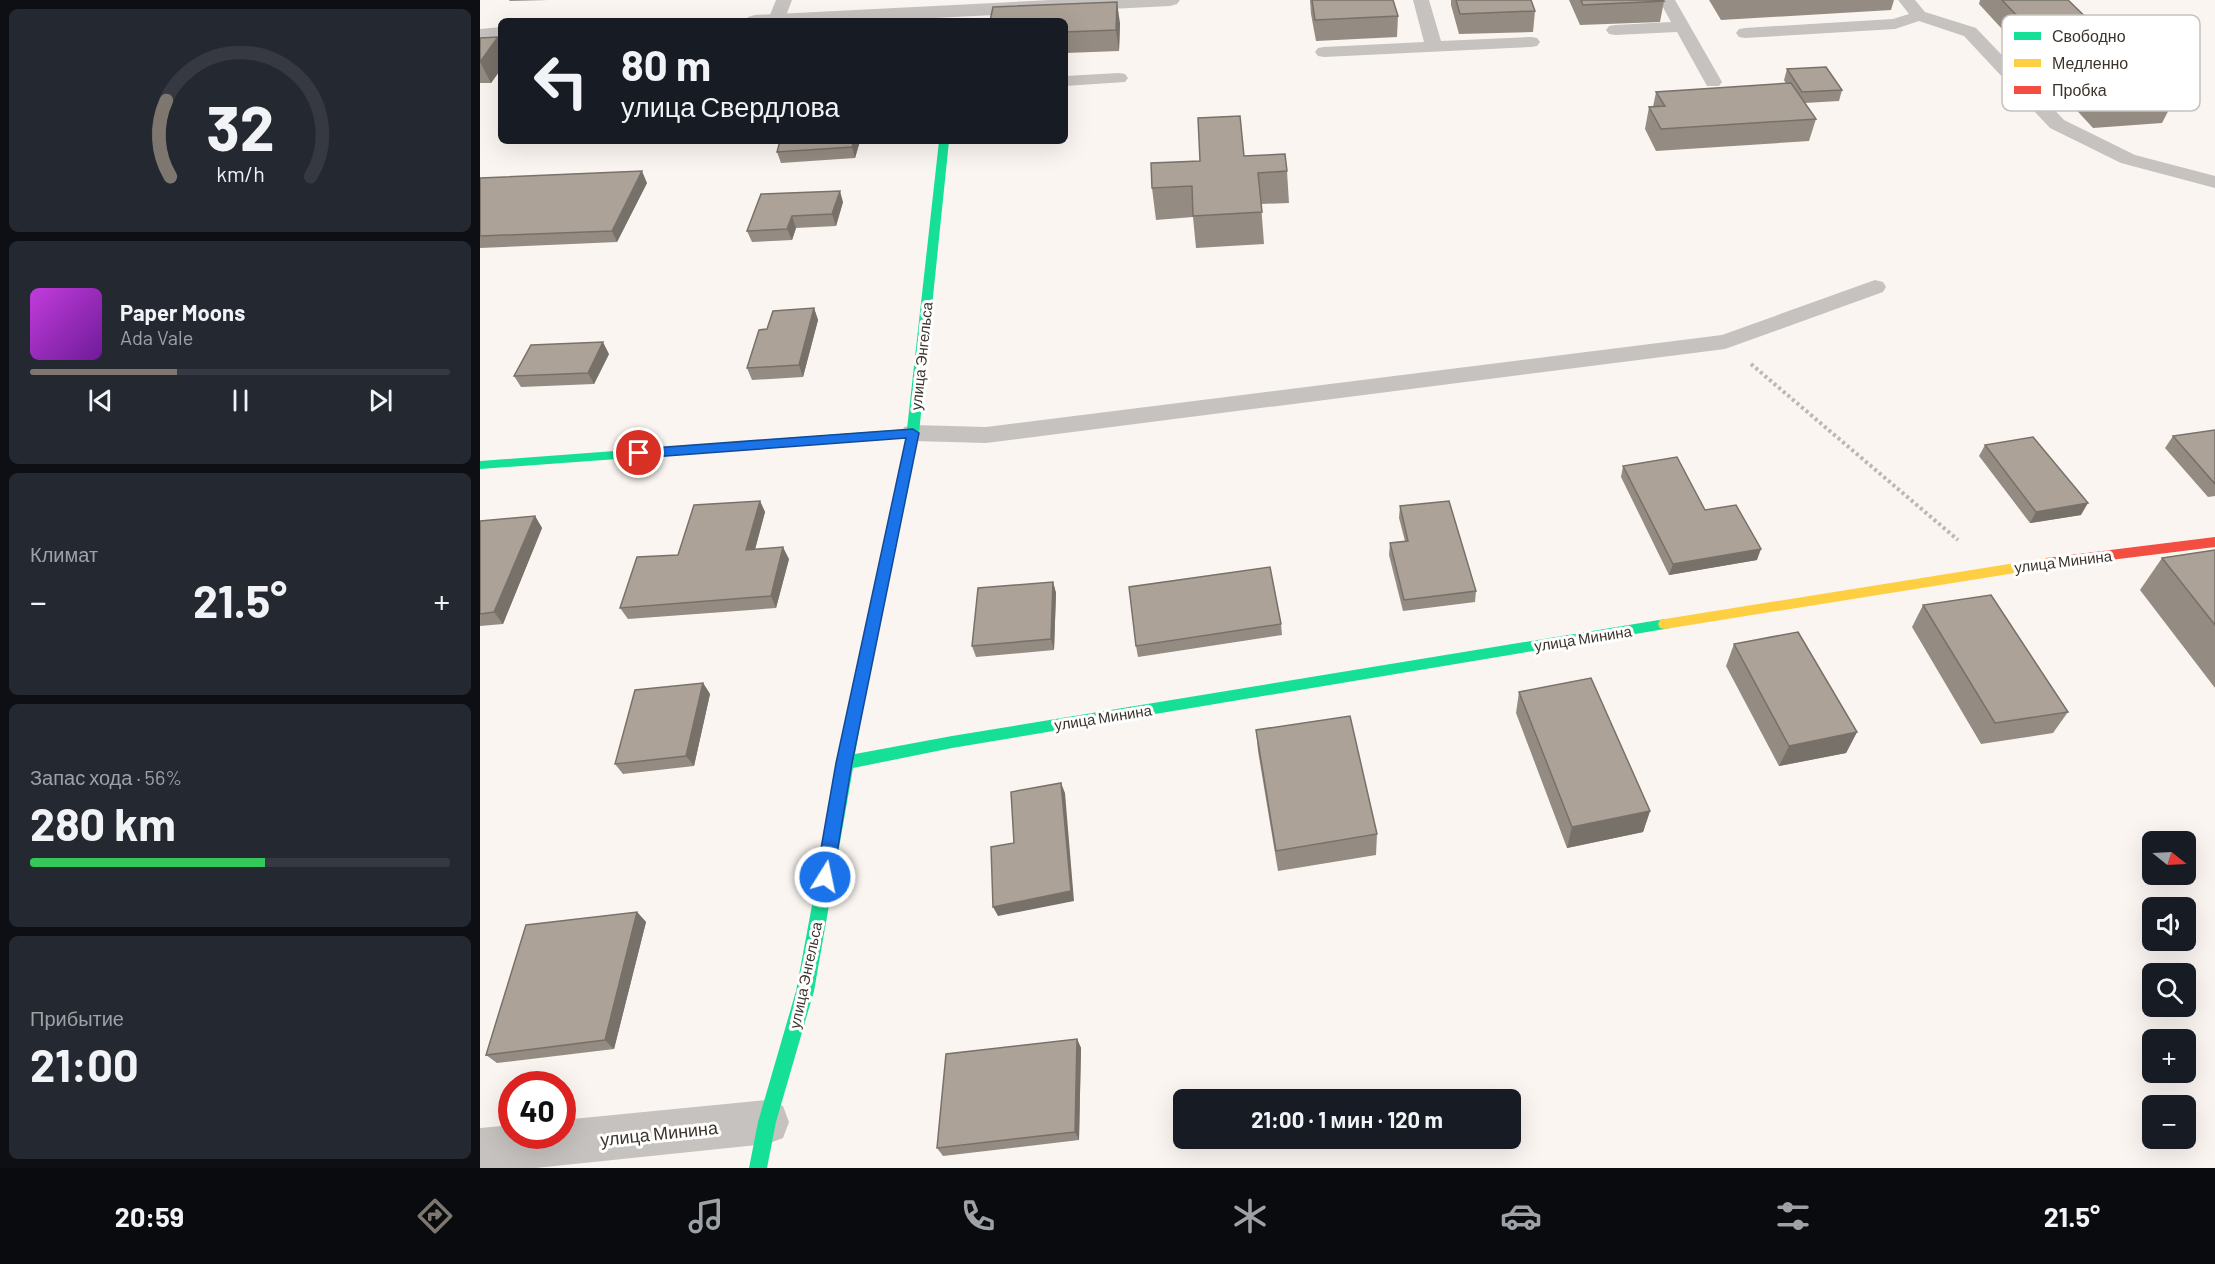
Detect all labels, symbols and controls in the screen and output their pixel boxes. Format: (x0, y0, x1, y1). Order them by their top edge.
legend (2002, 15, 2200, 111)
text: Свободно (2052, 26, 2126, 45)
text: 80 m (621, 39, 711, 89)
icon: left (522, 42, 600, 120)
text: Медленно (2052, 53, 2128, 72)
text: Пробка (2052, 80, 2107, 99)
text: 32 (206, 90, 274, 164)
text: улица Свердлова (621, 90, 839, 122)
text: km/h (216, 162, 264, 187)
text: Paper Moons (120, 299, 245, 325)
street label: улица Энгельса (906, 300, 936, 411)
text: Ada Vale (120, 325, 193, 349)
icon: previous (84, 384, 117, 417)
icon: pause (224, 384, 257, 417)
icon: next (364, 384, 397, 417)
pin (613, 427, 664, 478)
icon: arrive (622, 436, 655, 469)
text: Климат (30, 542, 98, 566)
street label: улица Минина (2013, 546, 2114, 576)
text: 21.5° (193, 573, 287, 627)
text: − (30, 581, 47, 621)
text: + (434, 581, 450, 621)
street label: улица Минина (1533, 621, 1634, 655)
street label: улица Минина (1053, 700, 1154, 734)
text: Запас хода · 56% (30, 765, 182, 789)
text: 280 km (30, 796, 176, 850)
north arrow (2142, 831, 2196, 885)
map controls (2142, 831, 2196, 1149)
position arrow (793, 845, 857, 909)
button: sound (2142, 897, 2196, 951)
street label: улица Энгельса (785, 919, 825, 1030)
button: search (2142, 963, 2196, 1017)
text: Прибытие (30, 1006, 124, 1030)
button: + (2142, 1029, 2196, 1083)
text: 21:00 (30, 1037, 139, 1091)
speed limit sign: 40 (498, 1071, 576, 1149)
button: − (2142, 1095, 2196, 1149)
text: 21:00 · 1 мин · 120 m (1251, 1106, 1443, 1132)
street label: улица Минина (599, 1116, 720, 1150)
icon: directions (414, 1195, 456, 1237)
icon: music (685, 1195, 727, 1237)
icon: phone (957, 1195, 999, 1237)
icon: climate (1229, 1195, 1271, 1237)
icon: car (1500, 1195, 1542, 1237)
icon: filters (1772, 1195, 1814, 1237)
text: 20:59 (115, 1200, 184, 1232)
text: 21.5° (2044, 1200, 2100, 1232)

